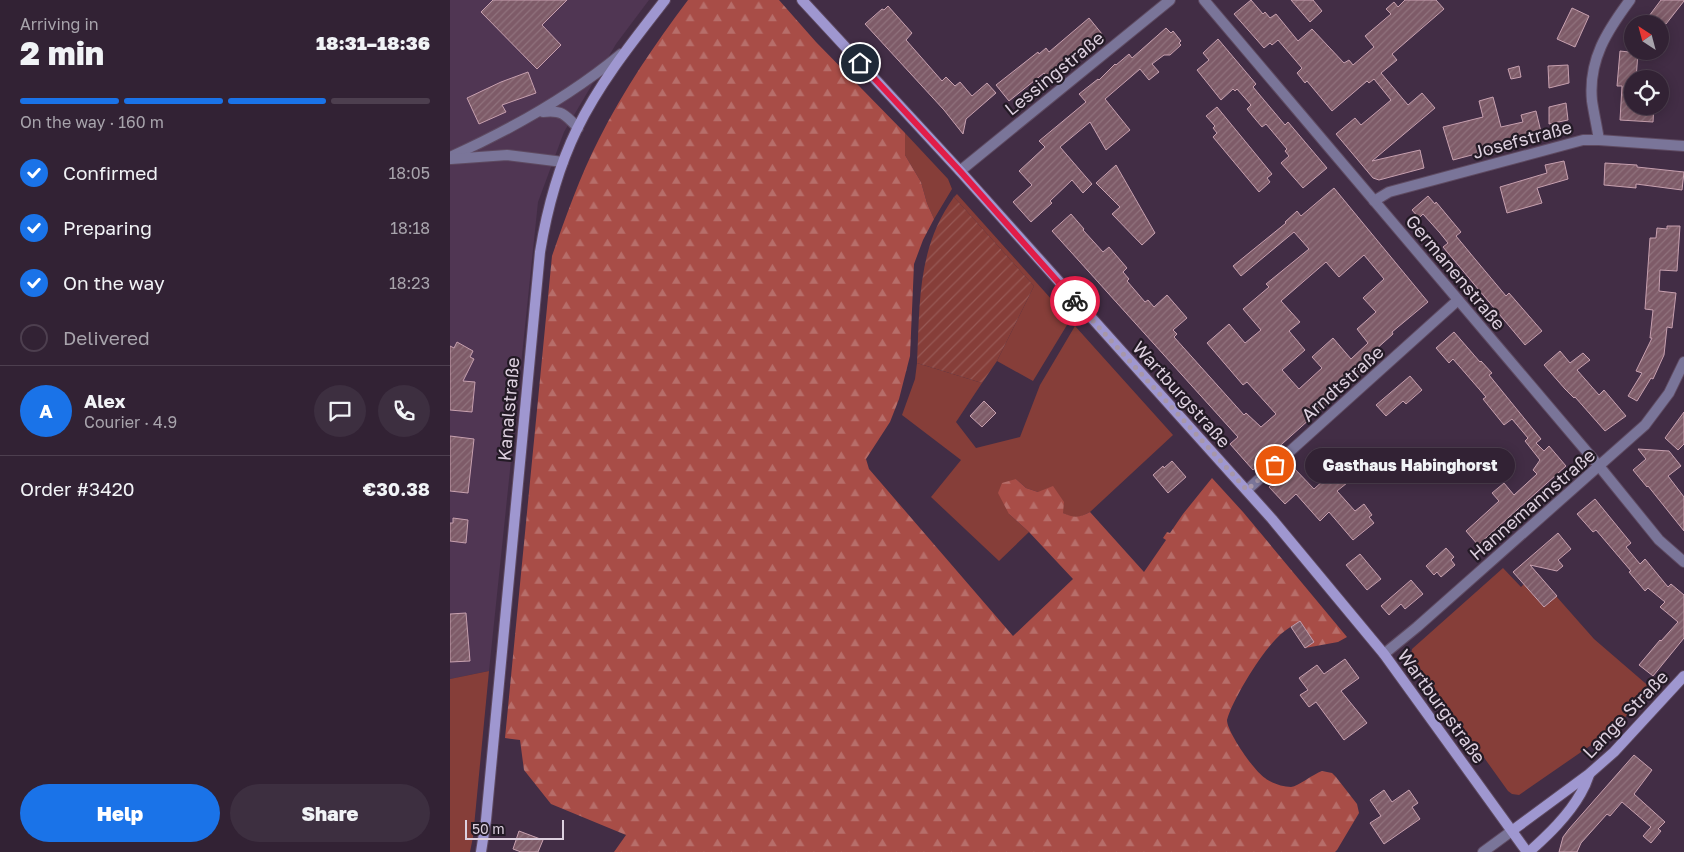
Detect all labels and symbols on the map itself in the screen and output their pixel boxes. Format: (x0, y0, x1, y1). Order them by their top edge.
north arrow (1624, 15, 1669, 60)
street label: Lessingstraße (1000, 26, 1108, 120)
pin (839, 42, 881, 84)
street label: Josefstraße (1470, 115, 1574, 163)
street label: Germanenstraße (1401, 210, 1511, 334)
courier (1050, 276, 1100, 326)
street label: Wartburgstraße (1128, 336, 1236, 452)
street label: Arndtstraße (1296, 340, 1388, 426)
street label: Kanalstraße (493, 356, 523, 462)
street label: Hannemannstraße (1465, 443, 1599, 565)
pin (1254, 444, 1296, 486)
callout: Gasthaus Habinghorst (1305, 448, 1515, 482)
street label: Wartburgstraße (1393, 645, 1491, 767)
street label: Lange Straße (1578, 665, 1672, 763)
scale bar (465, 817, 564, 840)

